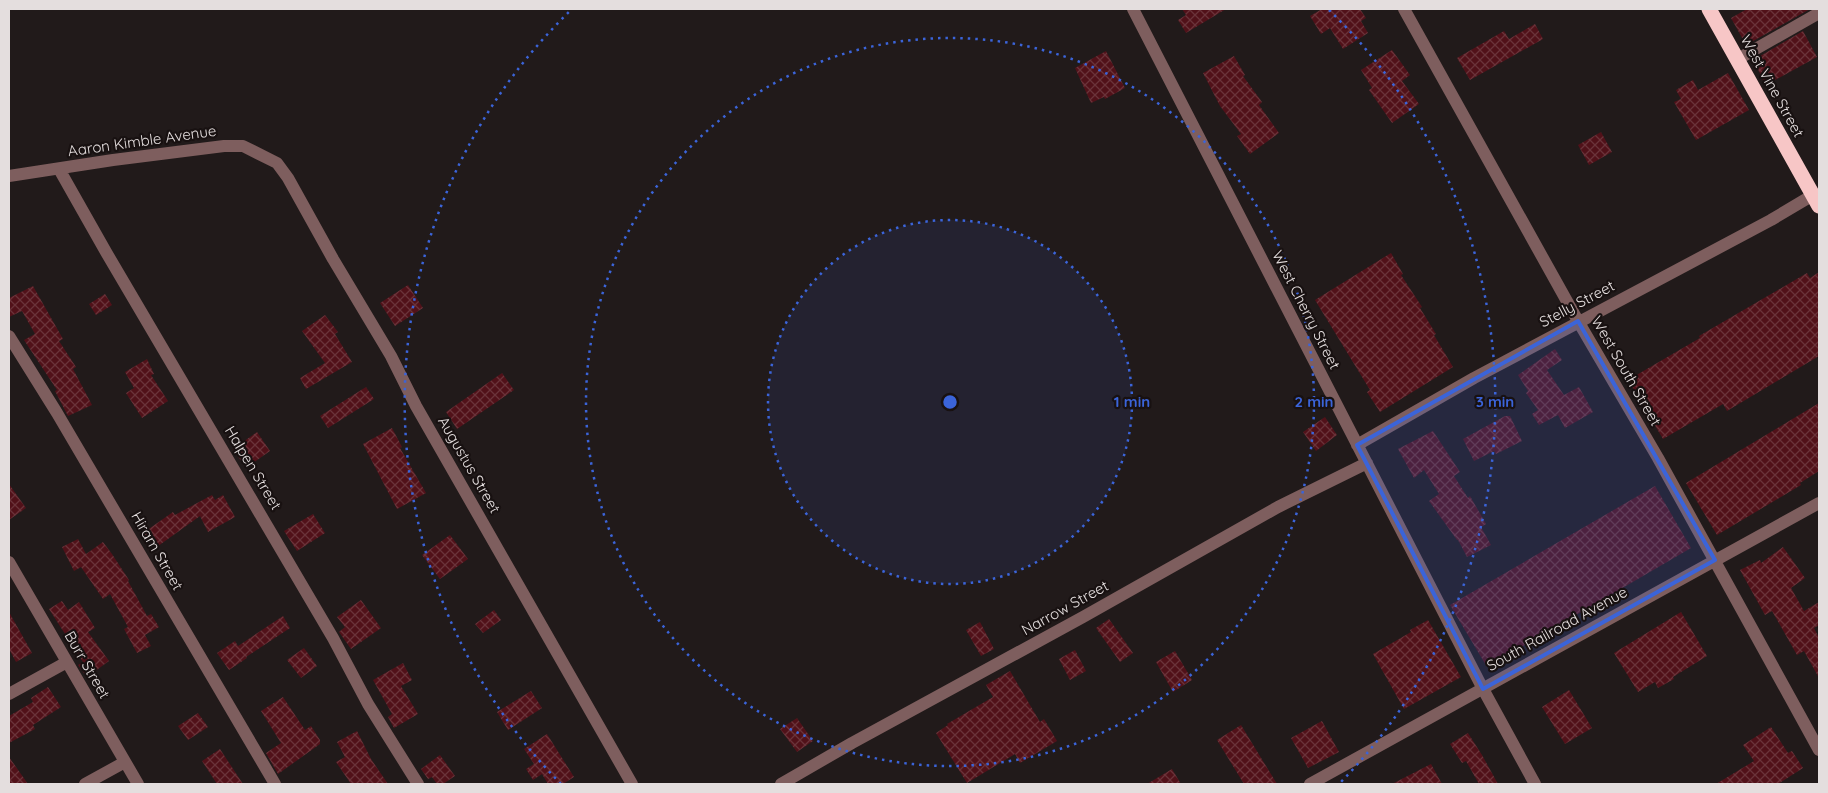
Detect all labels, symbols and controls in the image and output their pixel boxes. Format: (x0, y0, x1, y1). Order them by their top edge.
street label: West Vine Street (1736, 31, 1808, 140)
street label: Aaron Kimble Avenue (67, 121, 217, 160)
street label: West Cherry Street (1268, 247, 1345, 372)
street label: Stelly Street (1536, 276, 1618, 331)
street label: West South Street (1587, 312, 1666, 429)
text: 1 min (1114, 392, 1150, 411)
text: 2 min (1294, 392, 1334, 411)
text: 3 min (1476, 392, 1514, 411)
centre of rings (941, 393, 959, 411)
street label: Augustus Street (434, 413, 505, 516)
street label: Halpen Street (221, 422, 286, 513)
street label: Hiram Street (127, 508, 188, 593)
street label: Narrow Street (1018, 576, 1112, 639)
street label: South Railroad Avenue (1483, 582, 1630, 675)
street label: Burr Street (60, 628, 114, 702)

